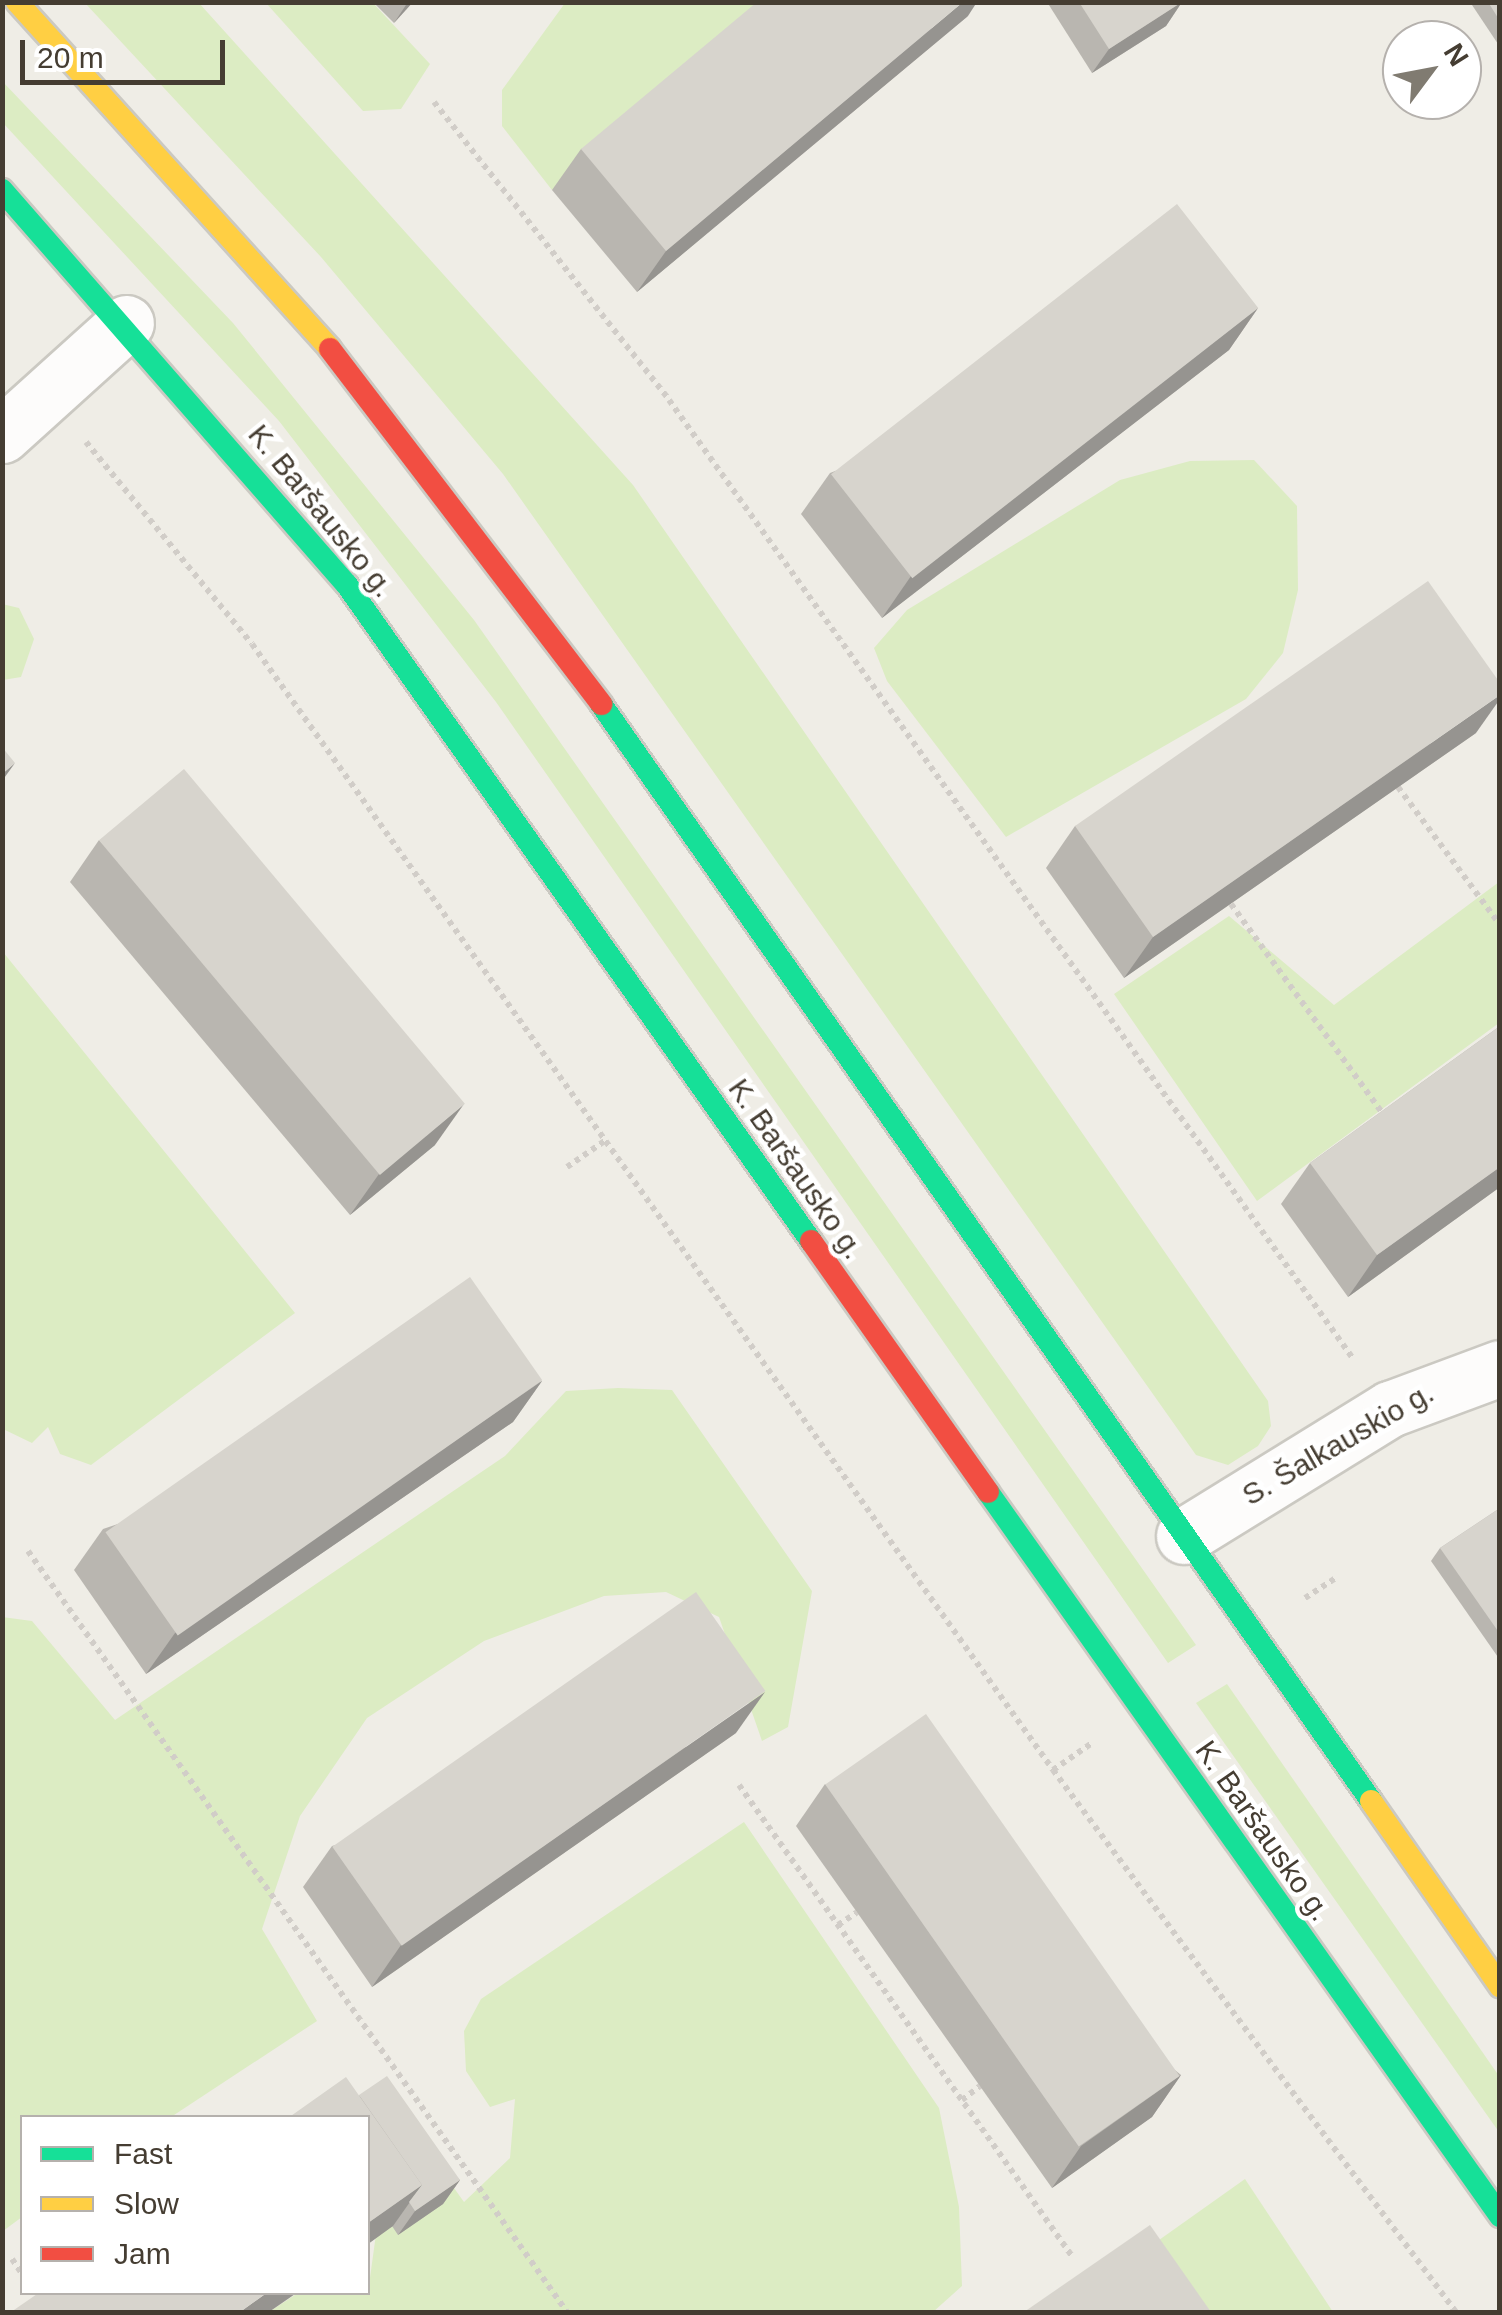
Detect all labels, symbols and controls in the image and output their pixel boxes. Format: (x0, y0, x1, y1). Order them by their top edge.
scale bar (25, 20, 230, 82)
north arrow (1382, 20, 1482, 120)
text: N (1438, 38, 1475, 72)
text: 20 m (37, 41, 104, 74)
street label: K. Baršausko g. (240, 417, 402, 605)
street label: K. Baršausko g. (721, 1072, 871, 1266)
street label: S. Šalkauskio g. (1236, 1375, 1440, 1513)
street label: K. Baršausko g. (1188, 1734, 1338, 1928)
legend (20, 2115, 370, 2295)
text: Fast (114, 2137, 172, 2170)
text: Slow (114, 2187, 179, 2220)
text: Jam (114, 2237, 171, 2270)

